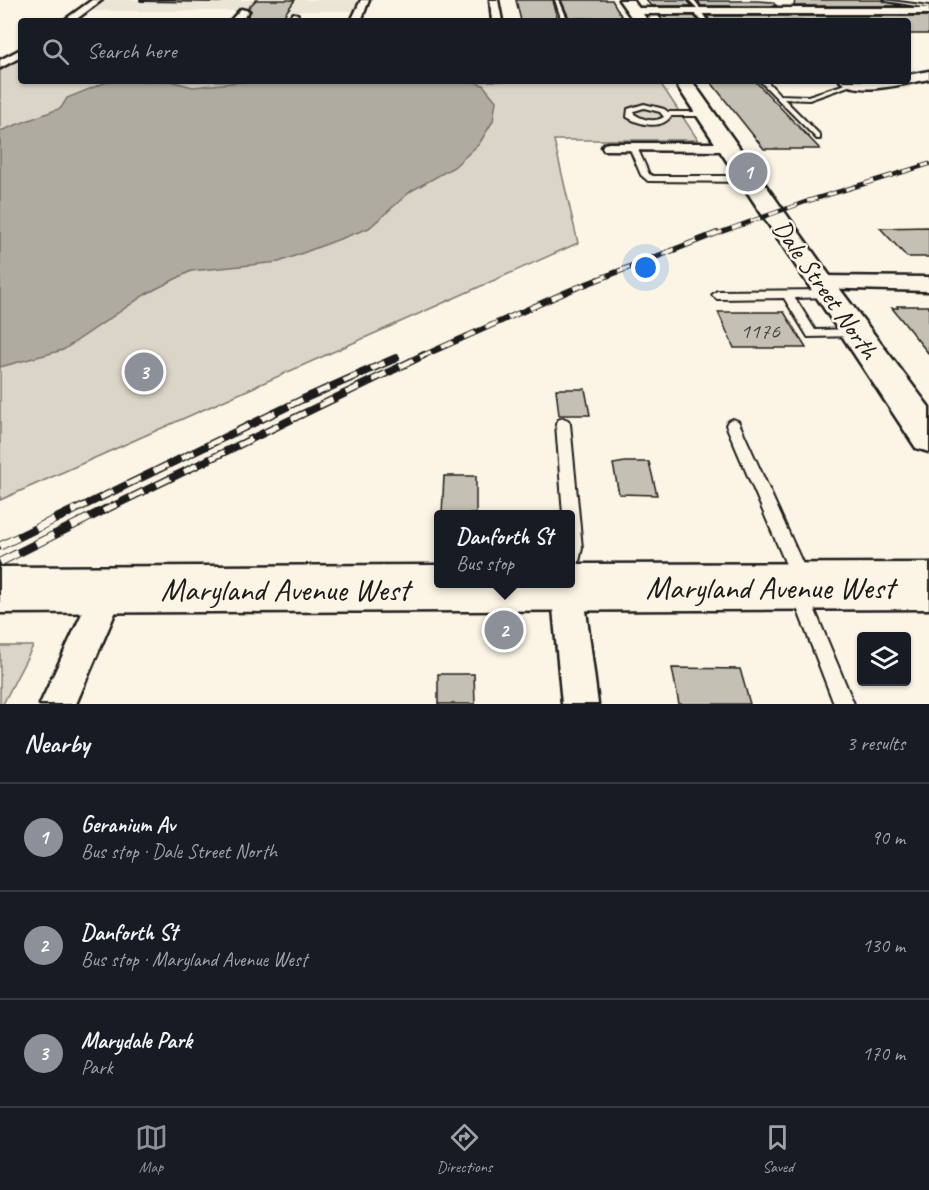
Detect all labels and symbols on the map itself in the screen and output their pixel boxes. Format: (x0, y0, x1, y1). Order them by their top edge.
pin: 1 (728, 150, 768, 195)
street label: Dale Street North (765, 213, 887, 367)
your location (631, 253, 660, 282)
house number: 1176 (740, 317, 781, 345)
pin: 3 (124, 350, 164, 394)
street label: Maryland Avenue West (646, 567, 899, 608)
street label: Maryland Avenue West (161, 569, 414, 610)
pin: 2 (484, 608, 524, 652)

